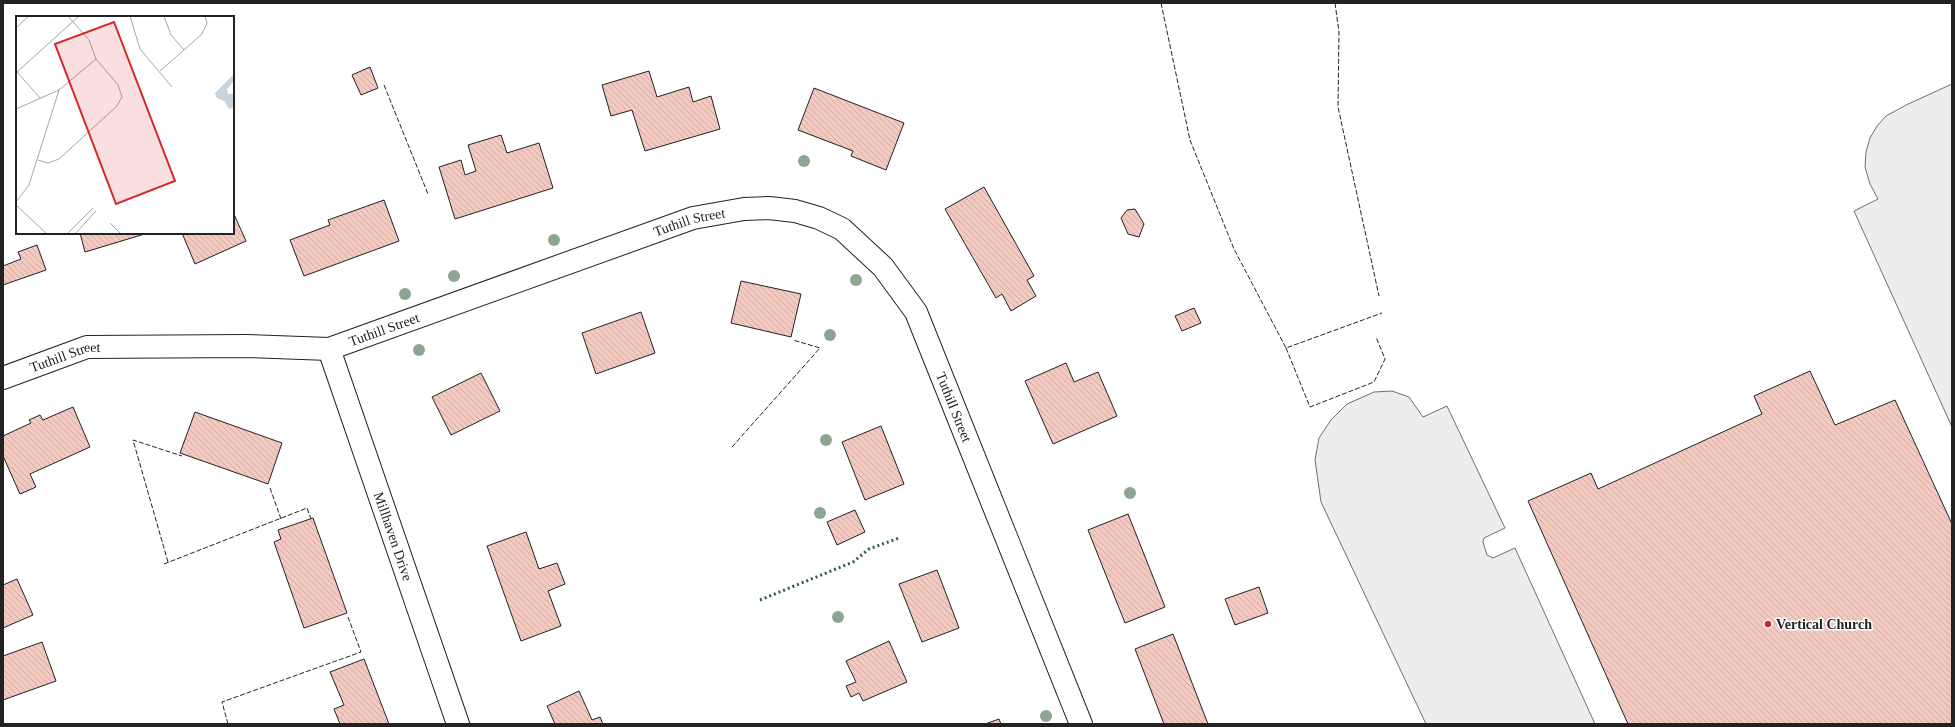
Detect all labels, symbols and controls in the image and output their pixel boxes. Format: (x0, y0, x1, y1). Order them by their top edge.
inset map (16, 16, 234, 234)
street label: Tuthill Street (652, 205, 726, 240)
street label: Tuthill Street (347, 310, 421, 349)
street label: Tuthill Street (28, 340, 101, 375)
street label: Tuthill Street (933, 370, 974, 444)
street label: Millhaven Drive (371, 490, 415, 583)
place label: Vertical Church (1776, 617, 1872, 632)
marker: Vertical Church (1763, 619, 1773, 629)

